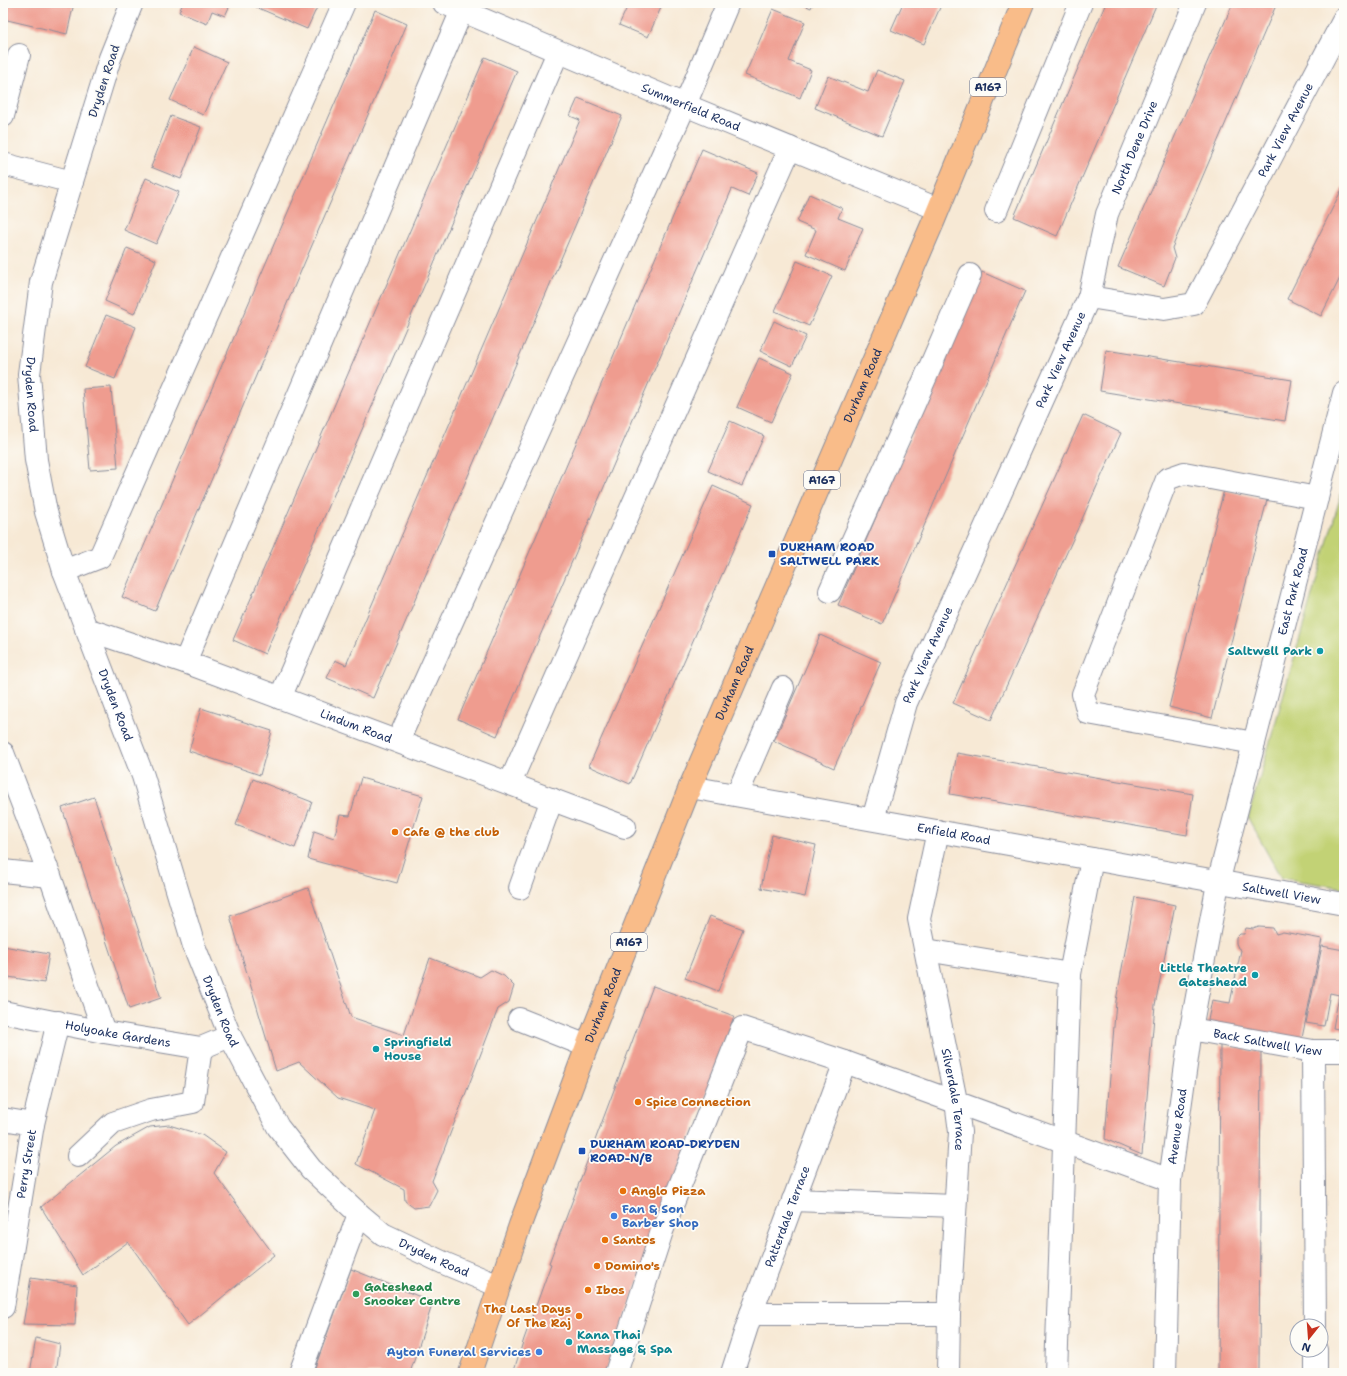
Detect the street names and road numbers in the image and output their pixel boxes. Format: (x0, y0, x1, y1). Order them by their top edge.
street label: Dryden Road (85, 42, 123, 120)
road number: A167 (970, 78, 1006, 96)
street label: Summerfield Road (639, 79, 743, 135)
street label: Park View Avenue (1254, 80, 1317, 180)
street label: North Dene Drive (1108, 98, 1162, 197)
street label: Park View Avenue (1032, 309, 1090, 411)
street label: Durham Road (840, 346, 886, 425)
street label: Dryden Road (21, 356, 42, 433)
road number: A167 (804, 471, 840, 489)
street label: East Park Road (1274, 546, 1312, 637)
street label: Park View Avenue (899, 604, 956, 706)
street label: Durham Road (712, 643, 758, 723)
street label: Dryden Road (95, 667, 137, 744)
street label: Lindum Road (318, 705, 395, 747)
street label: Enfield Road (916, 819, 992, 849)
street label: Saltwell View (1241, 879, 1323, 908)
road number: A167 (611, 933, 647, 951)
street label: Durham Road (581, 965, 625, 1045)
street label: Dryden Road (199, 973, 243, 1050)
street label: Holyoake Gardens (64, 1016, 172, 1051)
street label: Back Saltwell View (1212, 1025, 1323, 1059)
street label: Silverdale Terrace (937, 1047, 968, 1151)
street label: Avenue Road (1164, 1087, 1191, 1166)
street label: Perry Street (13, 1128, 40, 1200)
street label: Patterdale Terrace (761, 1163, 814, 1270)
street label: Dryden Road (396, 1235, 472, 1281)

